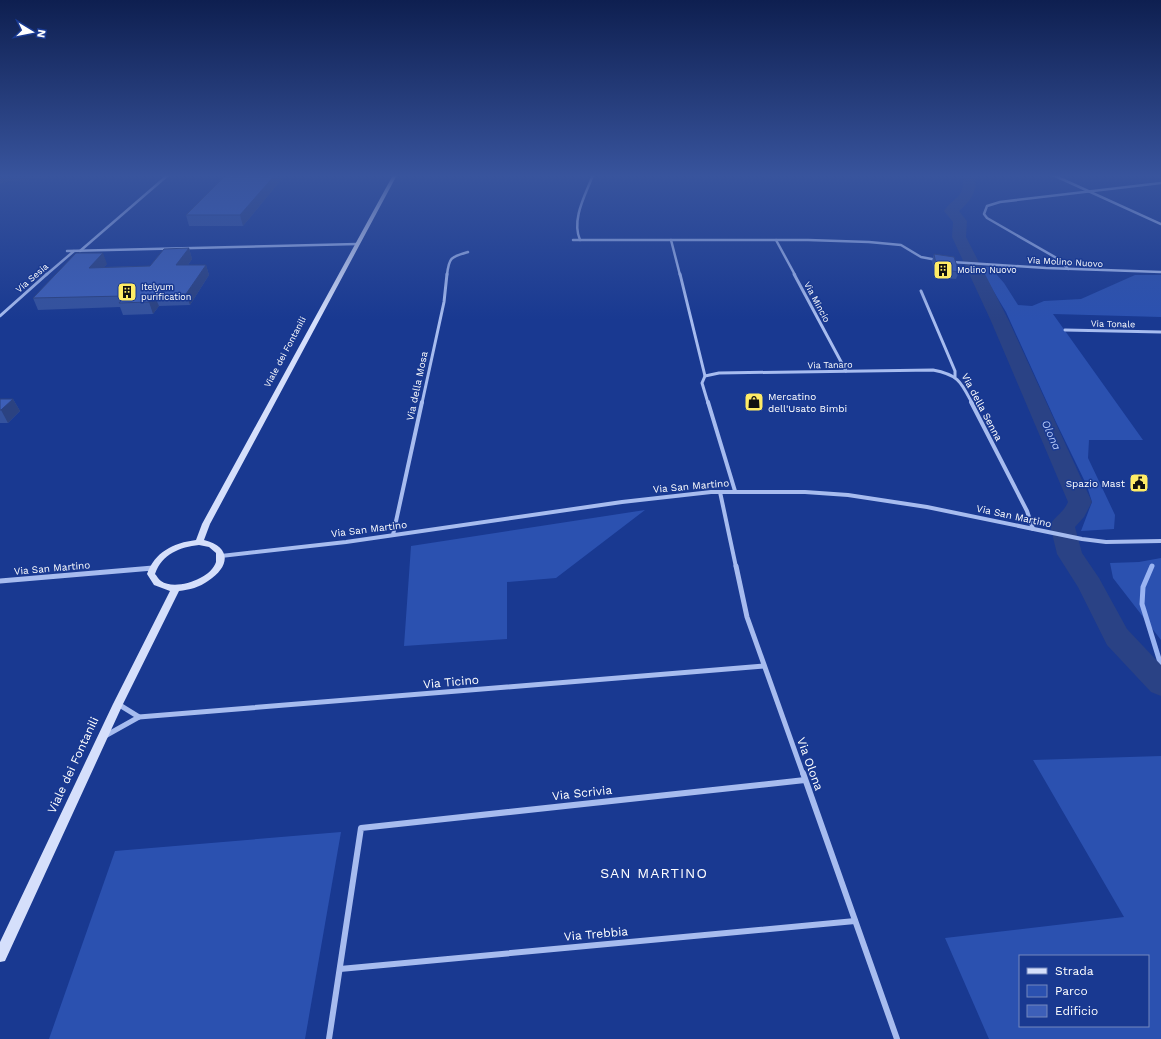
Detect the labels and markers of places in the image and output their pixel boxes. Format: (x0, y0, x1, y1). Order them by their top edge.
building icon: Molino Nuovo (932, 259, 954, 281)
place label: Molino Nuovo (957, 265, 1017, 275)
building icon: Itelyum purification (116, 281, 138, 303)
place label: Itelyum purification (141, 282, 191, 302)
shop icon: Mercatino dell'Usato Bimbi (743, 391, 765, 413)
place label: Mercatino dell'Usato Bimbi (768, 391, 847, 414)
public building icon: Spazio Mast (1128, 472, 1150, 494)
place label: Spazio Mast (1066, 478, 1126, 489)

